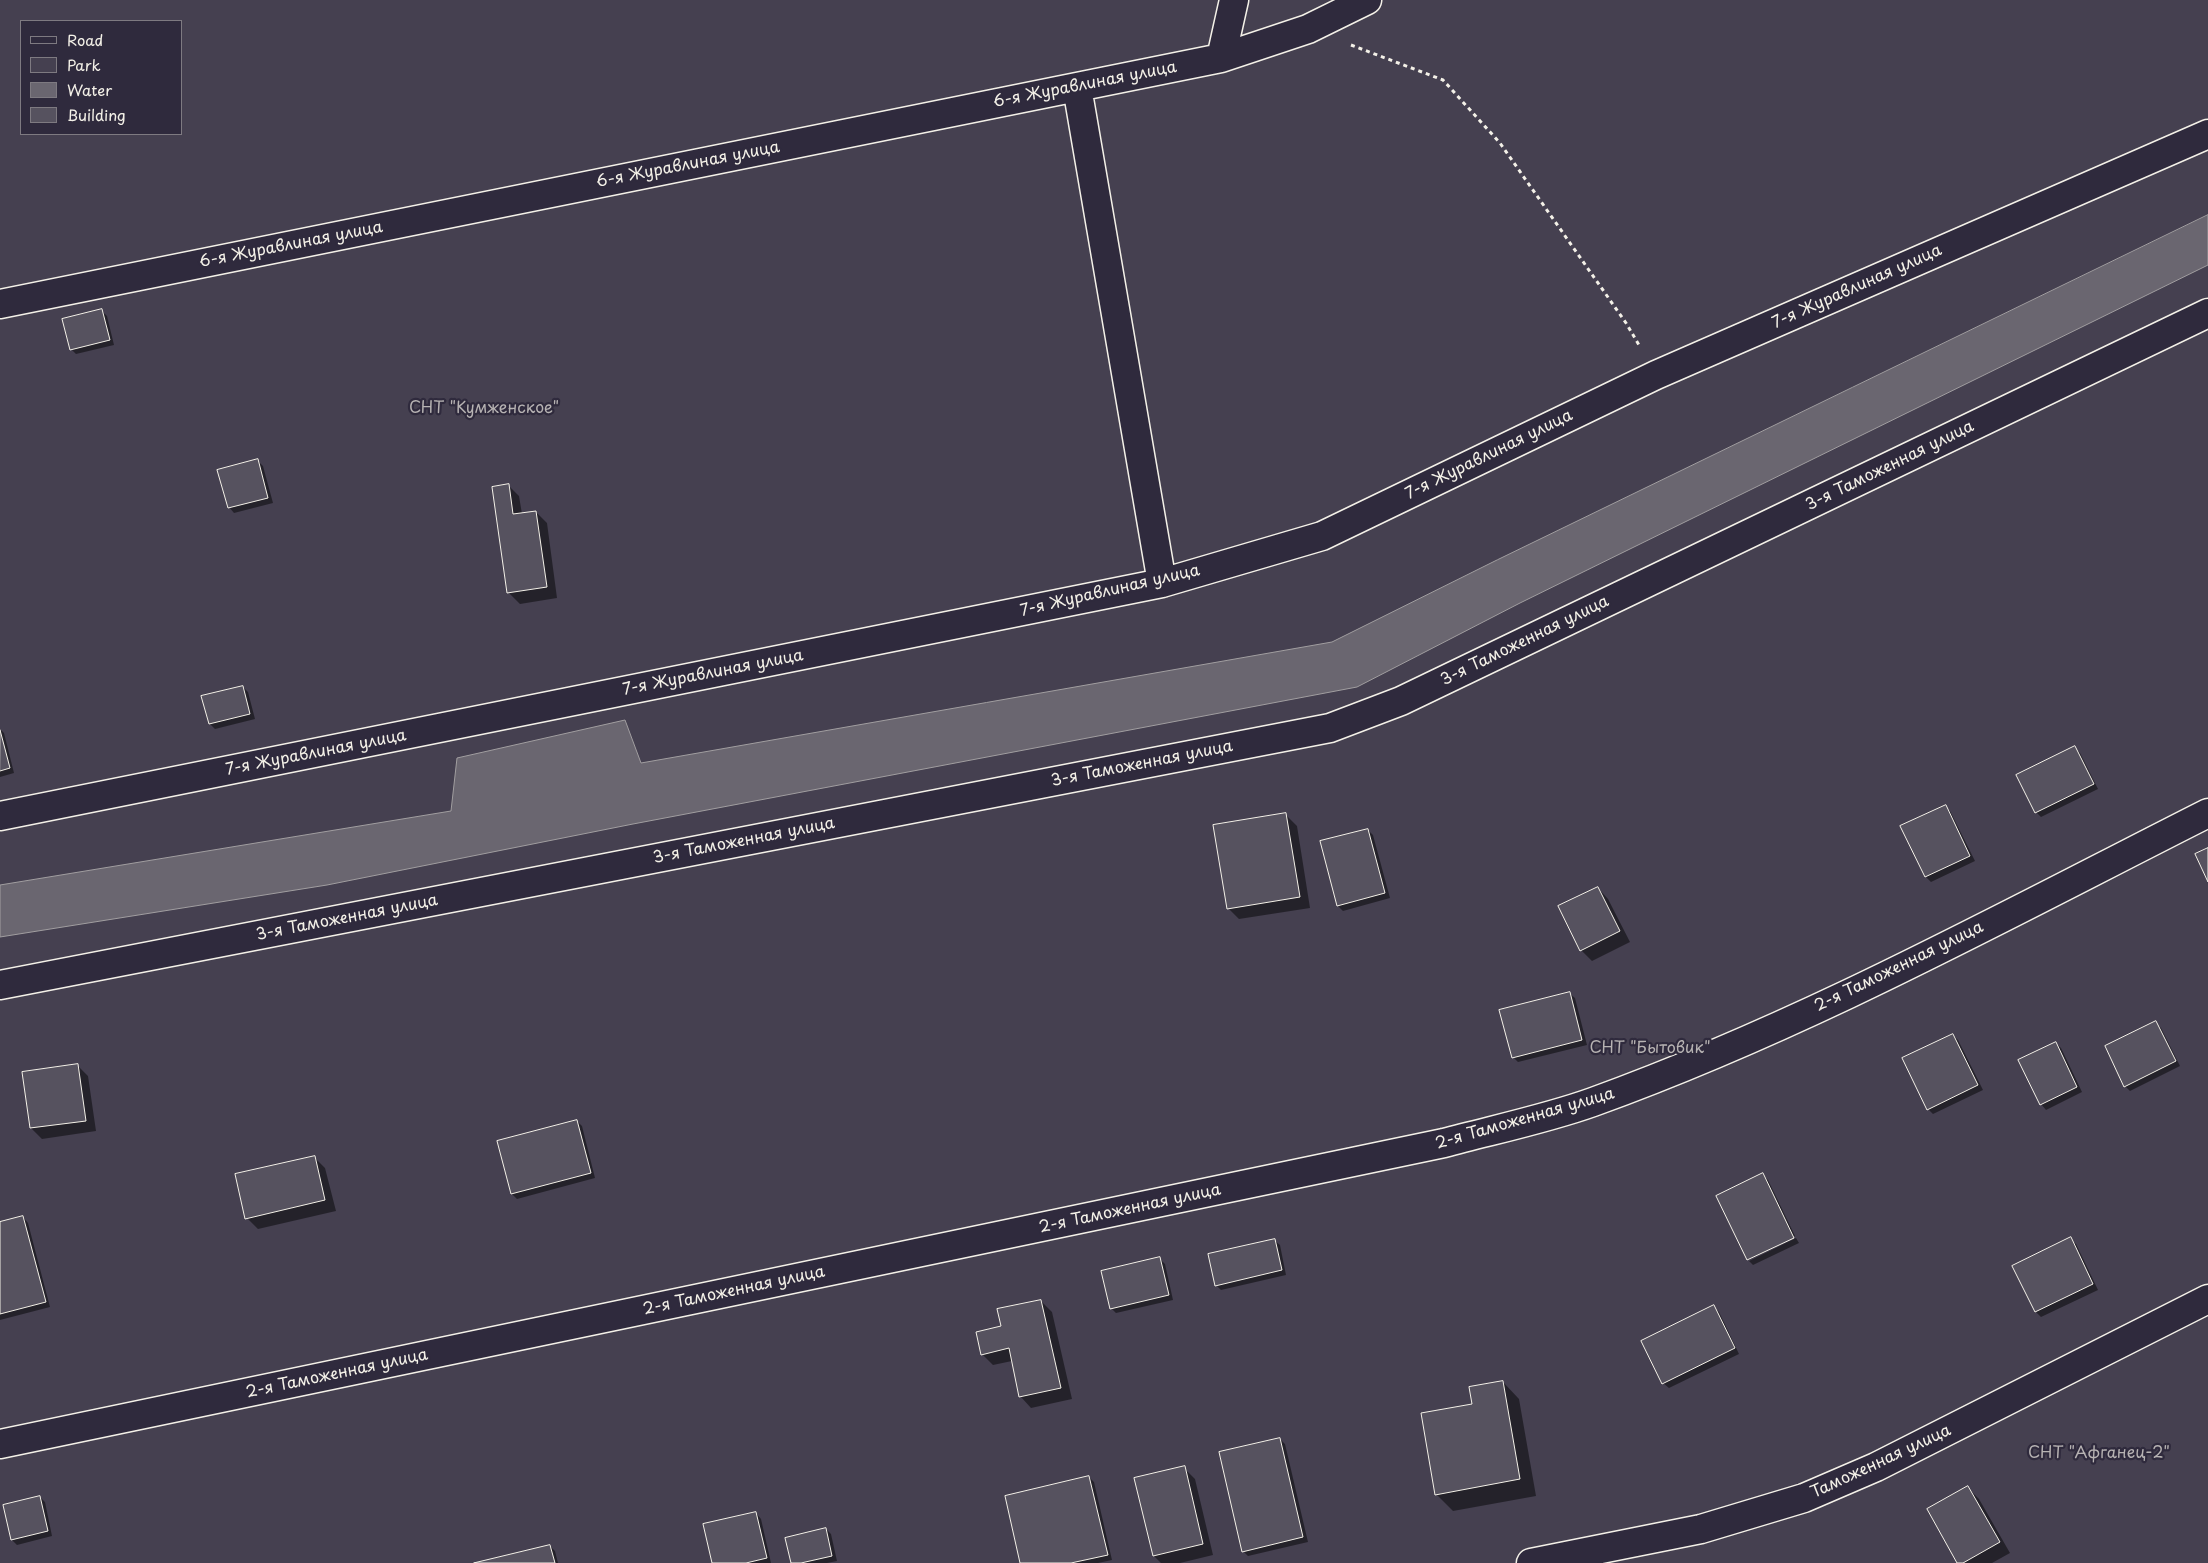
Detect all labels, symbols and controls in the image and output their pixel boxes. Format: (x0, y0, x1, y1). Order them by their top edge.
legend (20, 20, 182, 135)
text: Road (67, 28, 103, 51)
text: Park (67, 53, 101, 76)
street label: 6-я Журавлиная улица (992, 58, 1178, 112)
text: Water (67, 78, 112, 101)
text: Building (67, 103, 126, 126)
street label: 6-я Журавлиная улица (595, 138, 781, 192)
street label: 6-я Журавлиная улица (198, 218, 384, 272)
street label: 7-я Журавлиная улица (1769, 241, 1945, 333)
park label: СНТ "Кумженское" (409, 399, 559, 419)
street label: 7-я Журавлиная улица (1402, 406, 1576, 504)
street label: 3-я Таможенная улица (1803, 417, 1977, 515)
street label: 7-я Журавлиная улица (1018, 561, 1202, 621)
street label: 3-я Таможенная улица (1438, 592, 1612, 690)
street label: 7-я Журавлиная улица (621, 646, 805, 700)
street label: 7-я Журавлиная улица (224, 726, 408, 780)
street label: 3-я Таможенная улица (1050, 737, 1234, 791)
street label: 3-я Таможенная улица (652, 814, 836, 868)
street label: 3-я Таможенная улица (255, 891, 439, 945)
street label: 2-я Таможенная улица (1812, 918, 1986, 1016)
park label: СНТ "Бытовик" (1589, 1039, 1711, 1059)
street label: 2-я Таможенная улица (1433, 1084, 1617, 1154)
street label: 2-я Таможенная улица (1037, 1180, 1223, 1238)
street label: 2-я Таможенная улица (641, 1262, 827, 1320)
street label: 2-я Таможенная улица (244, 1345, 430, 1403)
street label: Таможенная улица (1808, 1421, 1954, 1503)
park label: СНТ "Афганец-2" (2028, 1444, 2170, 1464)

